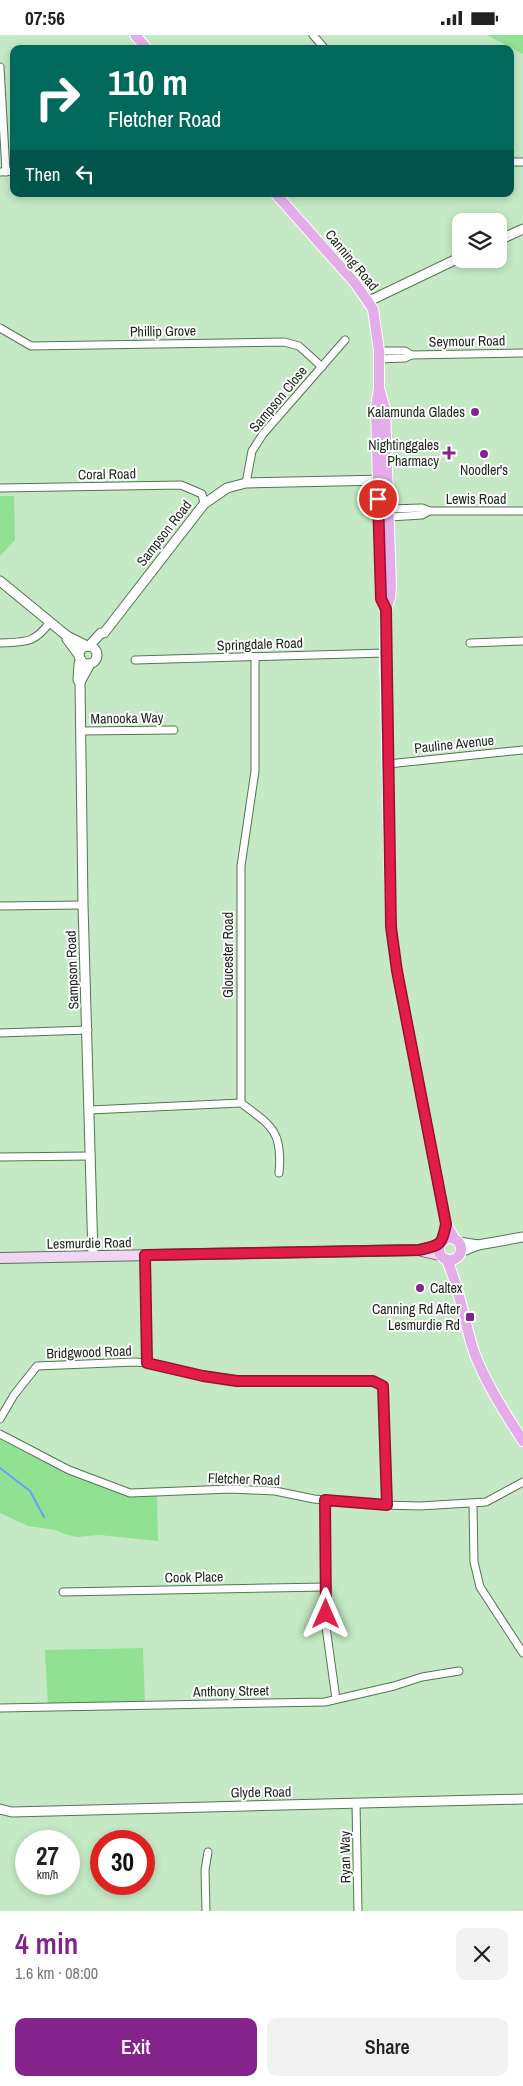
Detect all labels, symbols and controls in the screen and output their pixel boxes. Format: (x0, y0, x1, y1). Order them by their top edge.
text: 07:56 (25, 5, 65, 31)
text: 110 m (108, 59, 188, 106)
icon: right (25, 65, 90, 130)
text: Fletcher Road (108, 104, 221, 134)
icon: left (71, 160, 99, 188)
text: Then (25, 161, 61, 187)
map controls (452, 213, 507, 268)
button: layers (452, 213, 507, 268)
street label: Canning Road (321, 226, 383, 294)
street label: Phillip Grove (130, 321, 196, 341)
street label: Seymour Road (429, 331, 505, 351)
street label: Sampson Close (245, 362, 311, 436)
place label: Kalamunda Glades (367, 403, 465, 421)
marker: Kalamunda Glades (469, 406, 481, 418)
place label: Nightinggales Pharmacy (368, 436, 439, 470)
marker: Nightinggales Pharmacy (443, 447, 455, 459)
marker: Noodler's (478, 448, 490, 460)
place label: Noodler's (460, 461, 508, 479)
street label: Coral Road (78, 464, 136, 484)
pin (357, 478, 399, 520)
icon: arrive (364, 485, 392, 513)
street label: Lewis Road (446, 490, 506, 508)
street label: Sampson Road (133, 496, 195, 570)
street label: Springdale Road (217, 634, 303, 654)
street label: Manooka Way (90, 708, 164, 728)
street label: Pauline Avenue (413, 731, 495, 757)
street label: Gloucester Road (219, 912, 237, 998)
street label: Sampson Road (62, 930, 82, 1010)
street label: Lesmurdie Road (46, 1233, 132, 1253)
place label: Caltex (430, 1279, 463, 1297)
marker: Caltex (414, 1282, 426, 1294)
place label: Canning Rd After Lesmurdie Rd (372, 1300, 460, 1334)
marker: Canning Rd After Lesmurdie Rd (464, 1311, 476, 1323)
street label: Bridgwood Road (46, 1342, 132, 1362)
street label: Fletcher Road (208, 1469, 280, 1489)
street label: Cook Place (164, 1567, 224, 1587)
position arrow (299, 1587, 351, 1639)
street label: Anthony Street (192, 1681, 269, 1701)
street label: Glyde Road (231, 1782, 291, 1802)
speed limit sign: 30 (90, 1830, 155, 1895)
street label: Ryan Way (336, 1830, 354, 1883)
text: 27 (36, 1839, 59, 1873)
text: km/h (37, 1867, 58, 1883)
text: 4 min (15, 1923, 78, 1963)
button: close (456, 1928, 508, 1980)
text: 1.6 km · 08:00 (15, 1962, 98, 1984)
button: Exit (15, 2018, 257, 2076)
button: Share (267, 2018, 508, 2076)

